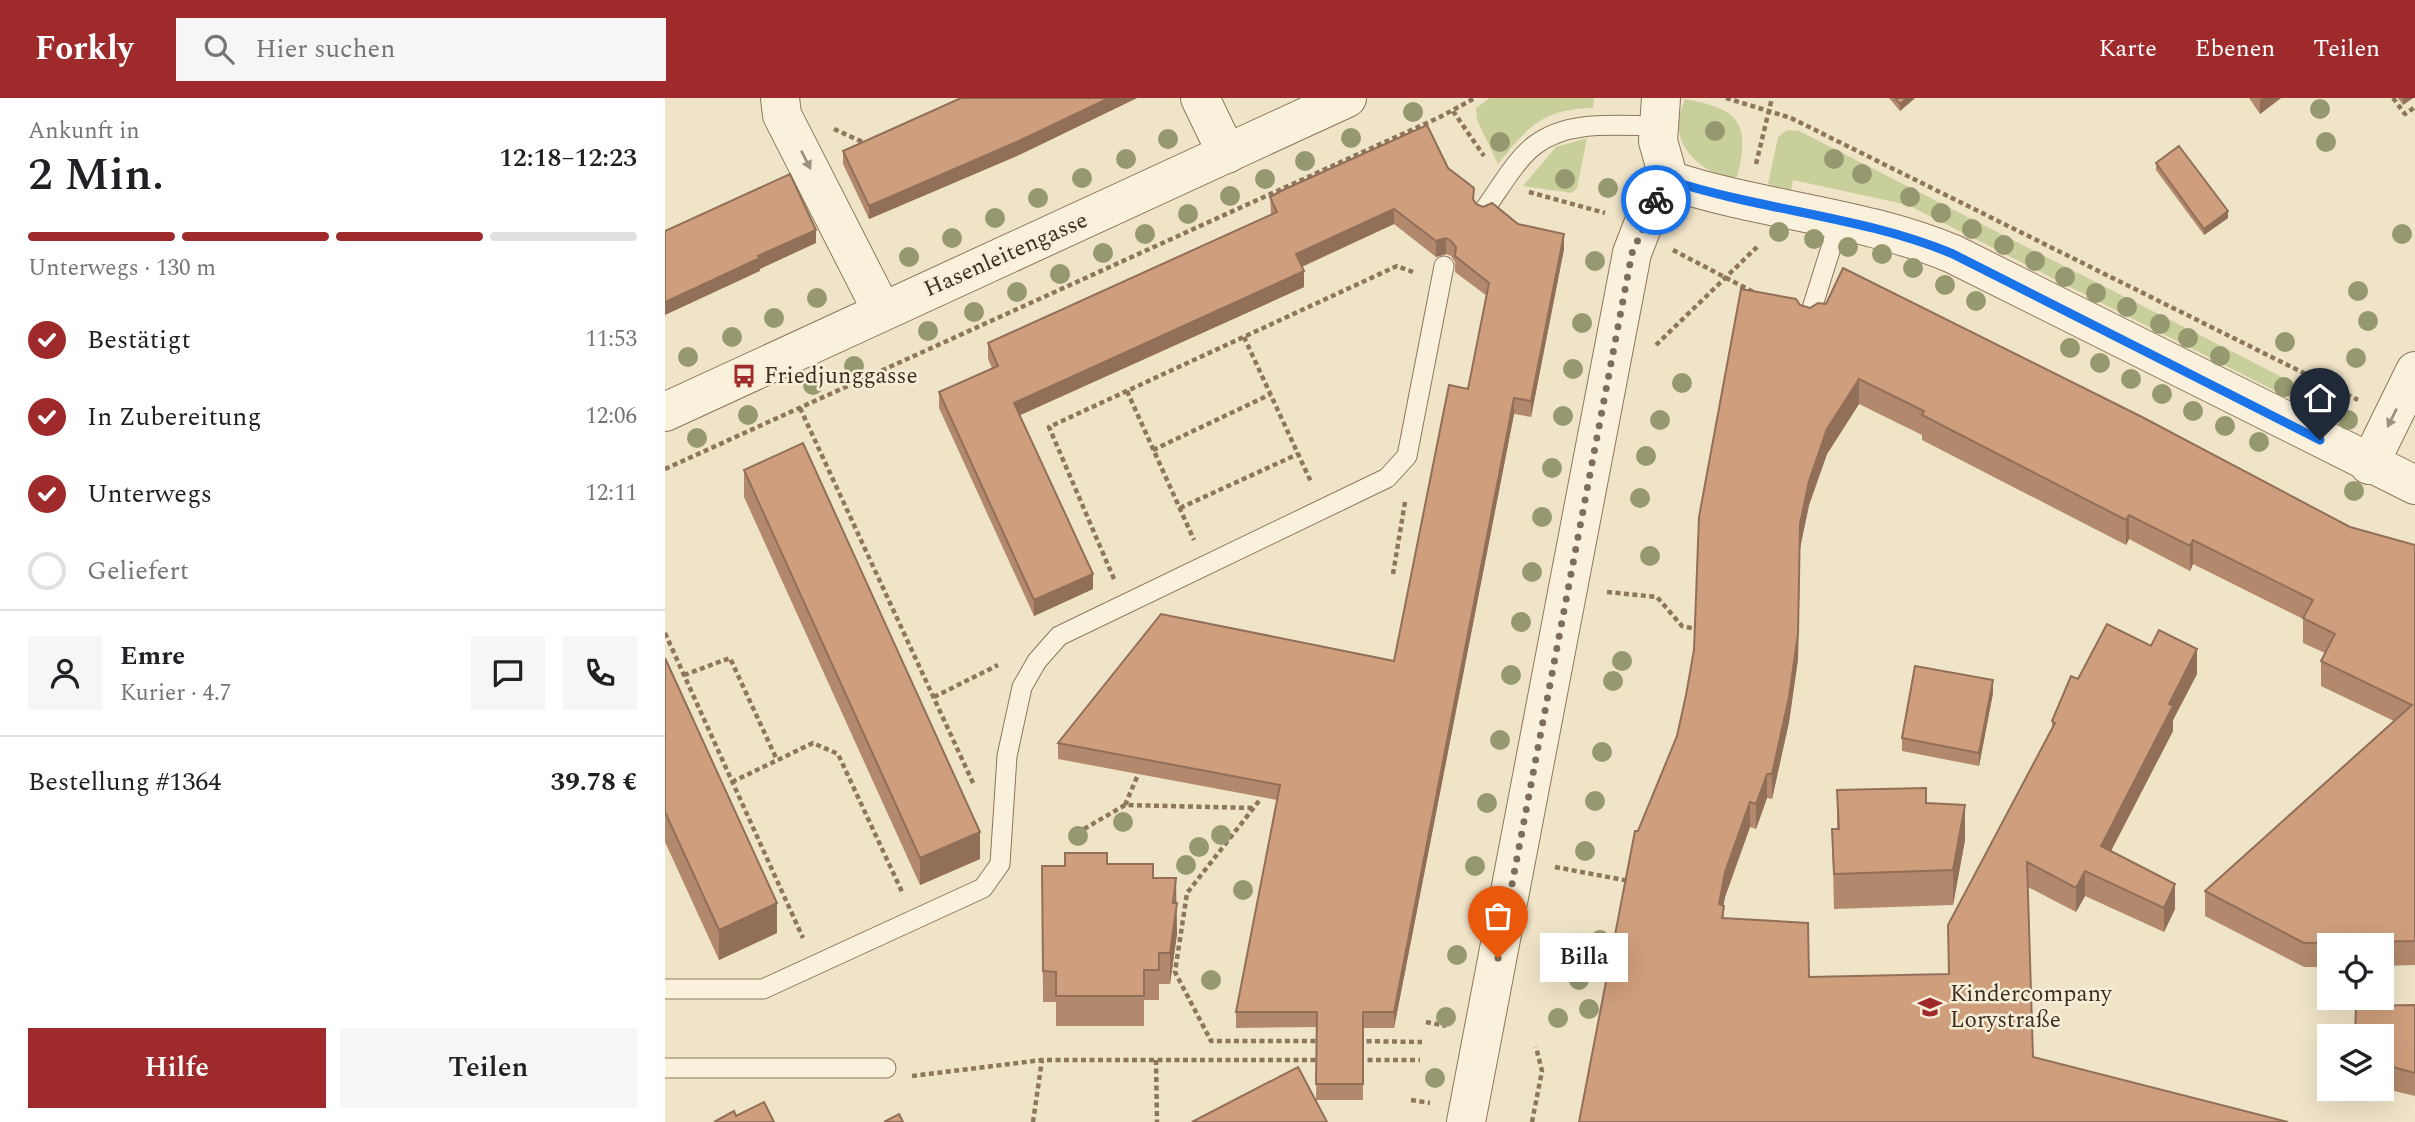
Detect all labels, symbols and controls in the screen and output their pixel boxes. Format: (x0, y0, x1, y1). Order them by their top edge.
search box (176, 18, 666, 81)
text: Forkly (35, 24, 134, 74)
text: Hier suchen (256, 29, 395, 69)
icon: search (200, 30, 238, 68)
text: Karte (2099, 31, 2157, 67)
text: Ebenen (2195, 31, 2275, 67)
text: Teilen (2313, 31, 2380, 67)
text: Ankunft in (28, 114, 140, 149)
text: 12:18–12:23 (499, 138, 637, 178)
text: 2 Min. (28, 140, 164, 210)
one-way arrow (800, 150, 811, 170)
courier (1621, 165, 1691, 235)
icon: bike (1637, 181, 1675, 219)
street label: Hasenleitengasse (918, 203, 1094, 307)
text: Unterwegs · 130 m (28, 251, 216, 286)
text: Bestätigt (87, 320, 191, 360)
icon: check (28, 321, 66, 359)
text: 11:53 (585, 322, 637, 357)
place label: Friedjunggasse (764, 359, 918, 394)
bus stop icon: Friedjunggasse (730, 362, 758, 390)
pin (2290, 368, 2350, 440)
icon: home (2301, 379, 2339, 417)
text: In Zubereitung (87, 397, 261, 437)
icon: check (28, 398, 66, 436)
text: 12:06 (585, 399, 637, 434)
one-way arrow (2387, 408, 2398, 428)
text: Unterwegs (87, 474, 212, 514)
icon: check (28, 475, 66, 513)
text: 12:11 (585, 476, 637, 511)
text: Geliefert (87, 551, 189, 591)
button: person (28, 636, 102, 710)
text: Emre (120, 636, 185, 676)
button: chat (471, 636, 545, 710)
button: phone (563, 636, 637, 710)
text: Kurier · 4.7 (120, 676, 231, 711)
text: Bestellung #1364 (28, 762, 221, 802)
text: 39.78 € (551, 762, 637, 802)
pin (1468, 886, 1528, 958)
icon: bag (1479, 897, 1517, 935)
map controls (2317, 933, 2394, 1101)
button: locate (2317, 933, 2394, 1010)
callout: Billa (1540, 934, 1627, 982)
text: Billa (1559, 940, 1609, 975)
place label: Kindercompany Lorystraße (1950, 977, 2113, 1038)
school or university icon: Kindercompany Lorystraße (1916, 993, 1944, 1021)
button: layers (2317, 1024, 2394, 1101)
button: Hilfe (28, 1028, 326, 1108)
button: Teilen (340, 1028, 637, 1108)

